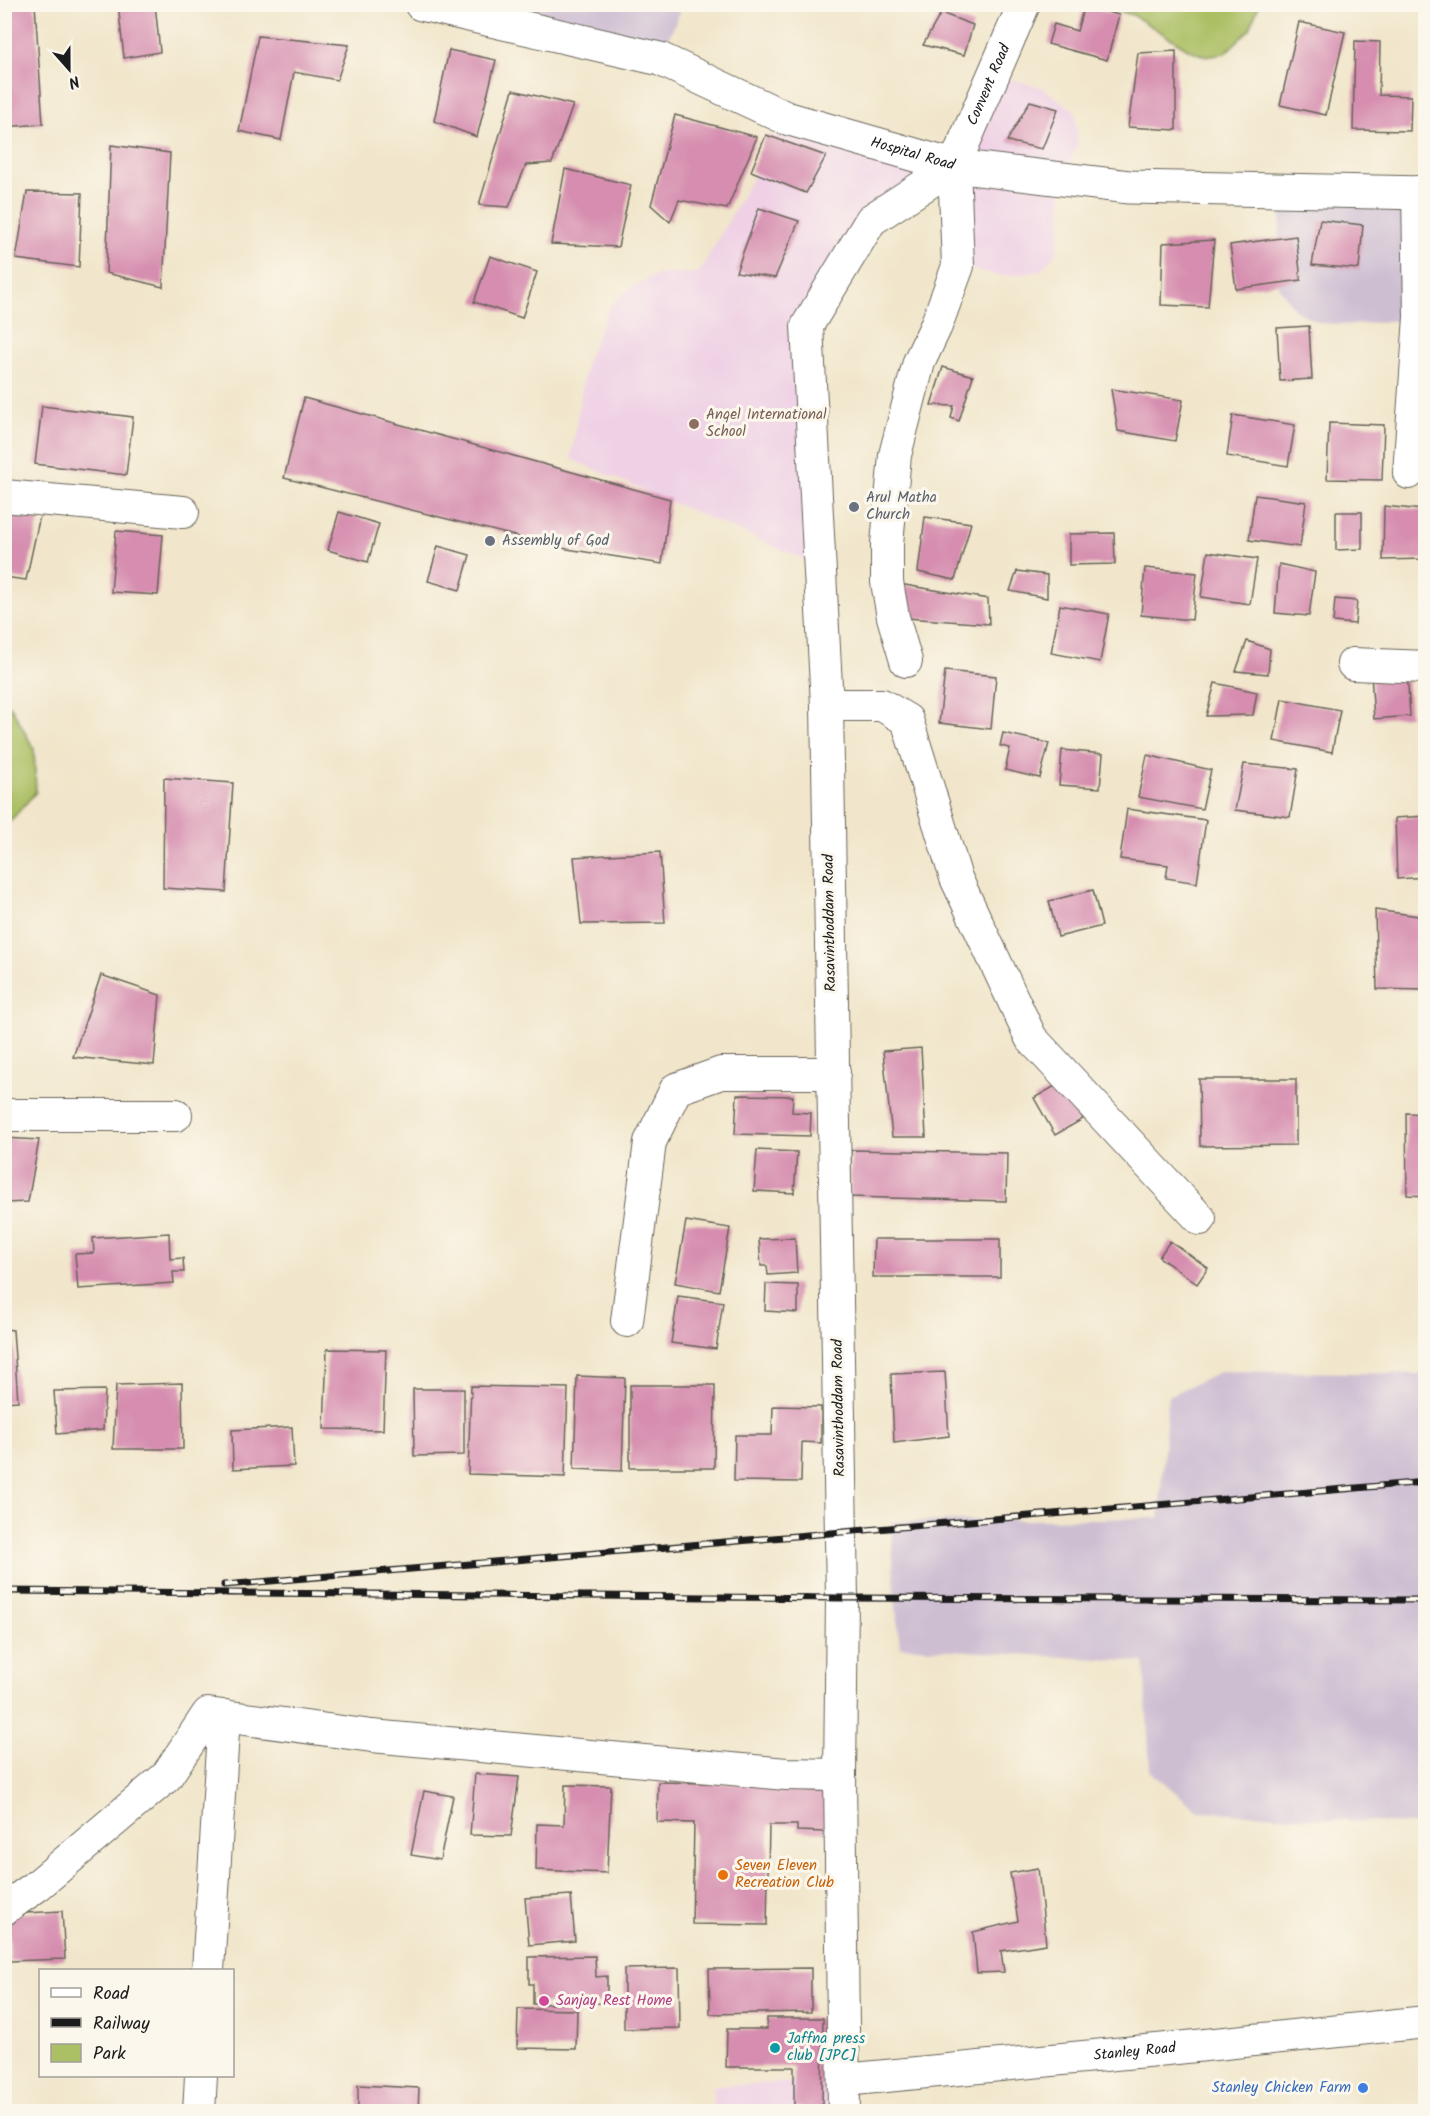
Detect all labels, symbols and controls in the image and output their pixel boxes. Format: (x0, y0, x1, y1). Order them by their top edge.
north arrow (39, 39, 99, 99)
street label: Convent Road (961, 40, 1018, 129)
text: N (65, 68, 83, 95)
street label: Hospital Road (868, 131, 958, 178)
place label: Angel International School (706, 403, 827, 444)
marker: Angel International School (687, 417, 701, 431)
place label: Arul Matha Church (866, 486, 937, 527)
marker: Arul Matha Church (847, 500, 861, 514)
place label: Assembly of God (502, 529, 610, 553)
marker: Assembly of God (483, 534, 497, 548)
street label: Rasavinthoddam Road (817, 853, 843, 992)
street label: Rasavinthoddam Road (826, 1338, 852, 1477)
place label: Seven Eleven Recreation Club (735, 1854, 834, 1895)
marker: Seven Eleven Recreation Club (716, 1868, 730, 1882)
legend (39, 1969, 234, 2077)
text: Road (93, 1980, 130, 2009)
place label: Sanjay Rest Home (556, 1989, 672, 2013)
marker: Sanjay Rest Home (537, 1994, 551, 2008)
text: Railway (93, 2010, 150, 2039)
place label: Jaffna press club [JPC] (787, 2027, 866, 2068)
street label: Stanley Road (1092, 2036, 1177, 2068)
text: Park (93, 2040, 126, 2069)
marker: Jaffna press club [JPC] (768, 2041, 782, 2055)
place label: Stanley Chicken Farm (1212, 2076, 1351, 2100)
marker: Stanley Chicken Farm (1356, 2081, 1370, 2095)

